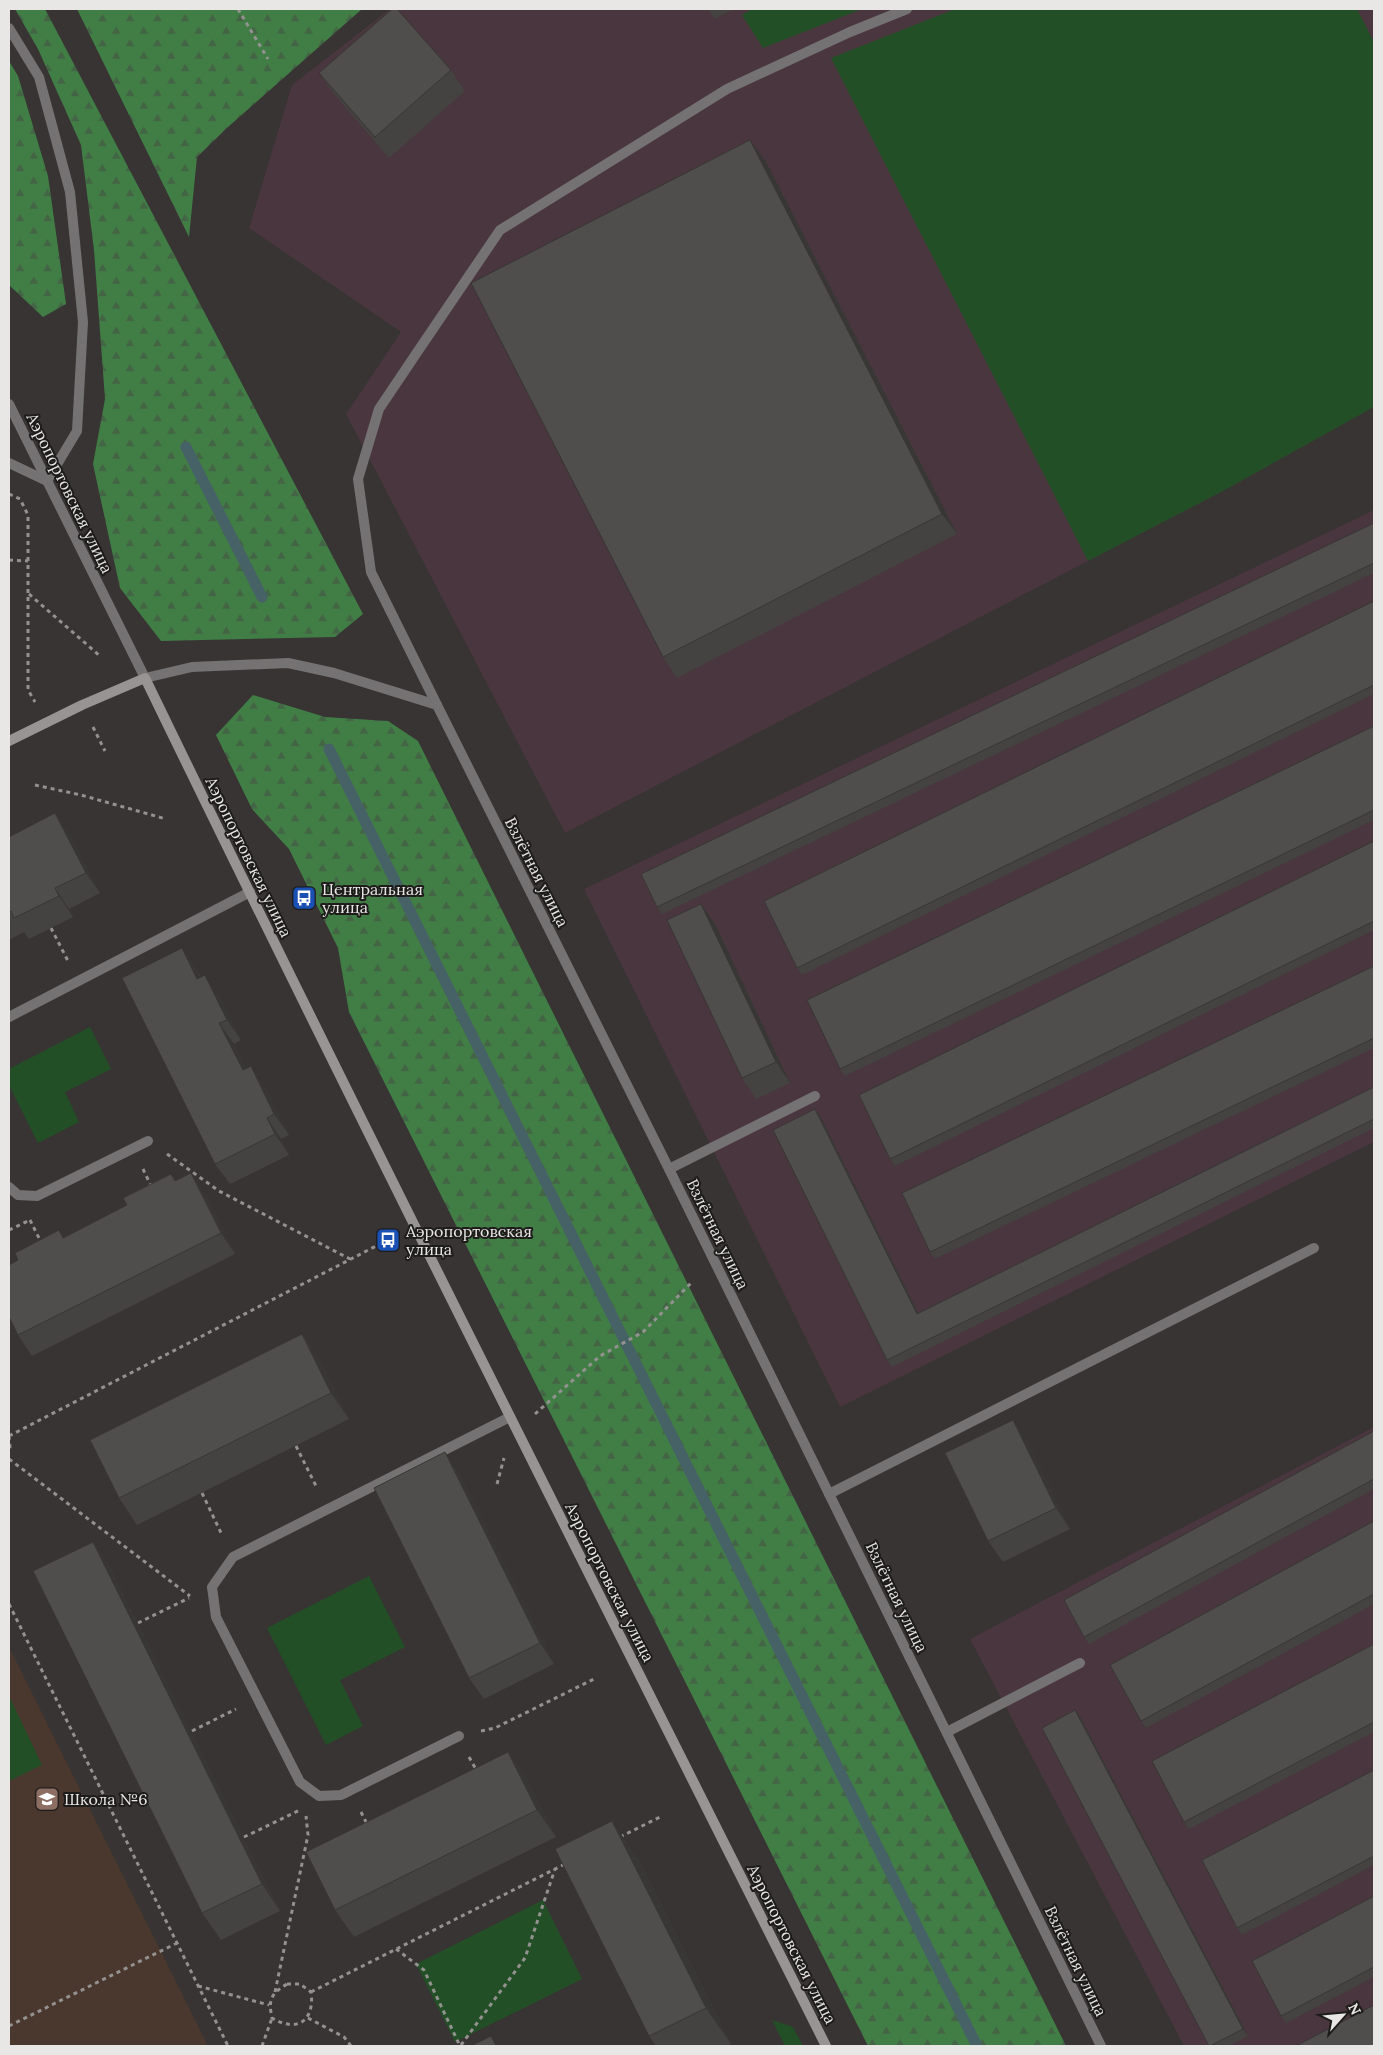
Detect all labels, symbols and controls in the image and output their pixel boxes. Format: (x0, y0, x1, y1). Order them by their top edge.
street label: Аэропортовская улица (22, 409, 118, 577)
street label: Аэропортовская улица (201, 773, 297, 941)
street label: Взлётная улица (501, 814, 573, 930)
place label: Центральная улица (322, 879, 423, 917)
bus stop icon: Центральная улица (291, 885, 317, 911)
street label: Взлётная улица (683, 1175, 753, 1293)
place label: Аэропортовская улица (405, 1221, 532, 1259)
bus stop icon: Аэропортовская улица (375, 1227, 401, 1253)
street label: Аэропортовская улица (561, 1498, 659, 1665)
street label: Взлётная улица (862, 1538, 932, 1656)
school or university icon: Школа №6 (34, 1786, 60, 1812)
place label: Школа №6 (64, 1789, 148, 1809)
street label: Аэропортовская улица (743, 1860, 841, 2027)
street label: Взлётная улица (1041, 1902, 1111, 2020)
north arrow (1318, 1990, 1368, 2040)
text: N (1344, 2000, 1365, 2018)

